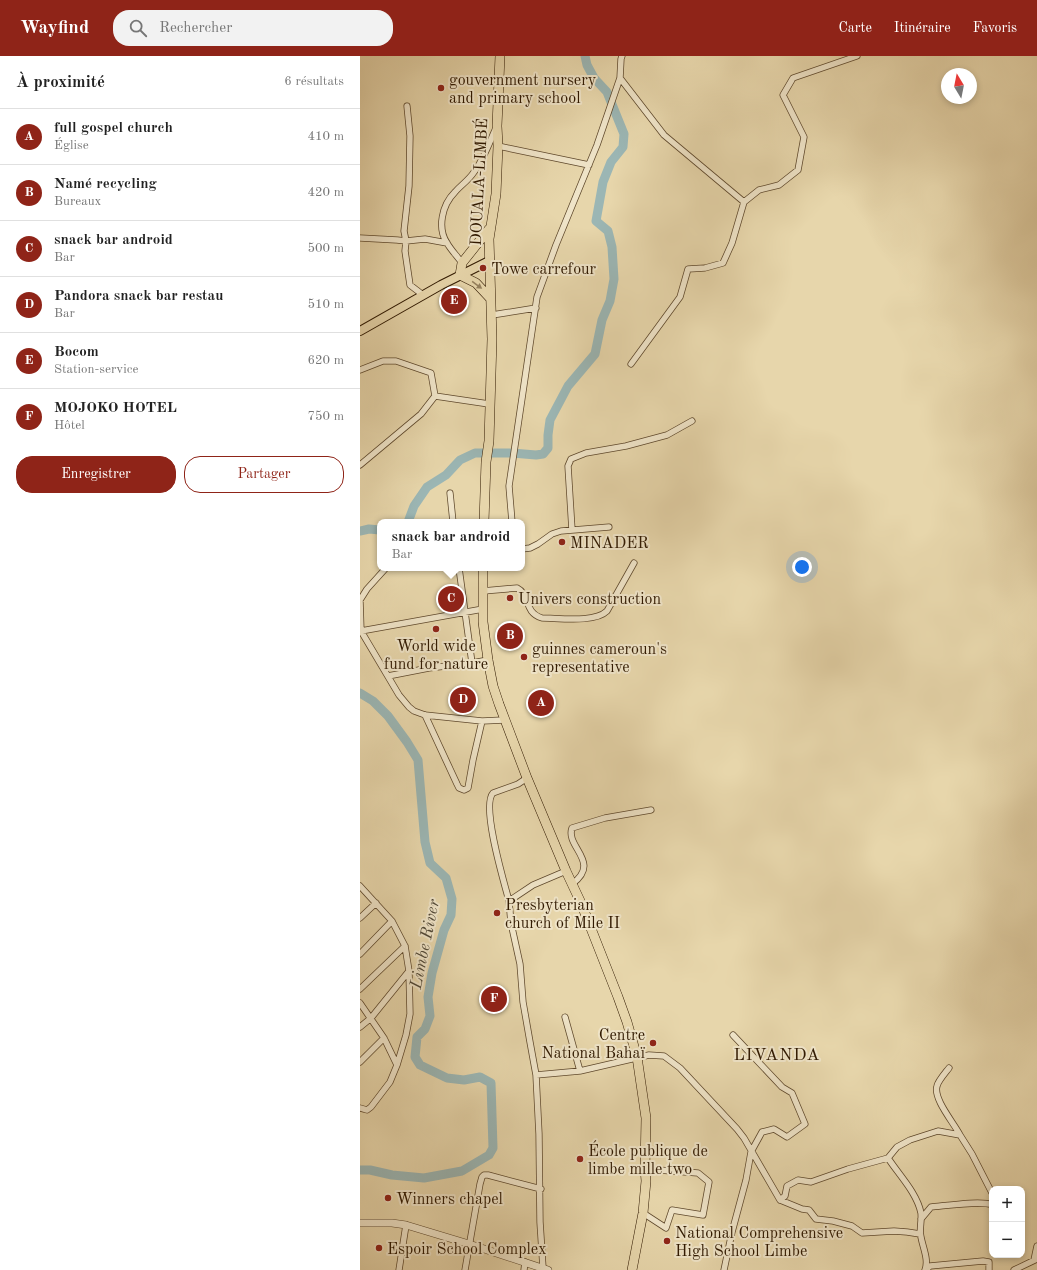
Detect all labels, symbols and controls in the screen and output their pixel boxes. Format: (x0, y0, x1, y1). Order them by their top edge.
search box (113, 10, 393, 46)
icon: search (127, 17, 149, 39)
text: Wayfind (20, 19, 89, 38)
text: Rechercher (159, 21, 232, 36)
text: Carte (838, 21, 872, 35)
text: Itinéraire (894, 21, 951, 35)
text: Favoris (973, 21, 1017, 35)
north arrow (941, 68, 977, 104)
place label: gouvernment nursery and primary school (449, 73, 597, 107)
text: À proximité (16, 74, 105, 91)
text: 6 résultats (284, 75, 344, 88)
marker: gouvernment nursery and primary school (436, 83, 446, 93)
street label: DOUALA-LIMBÉ (465, 118, 491, 246)
text: full gospel church (54, 121, 173, 136)
text: A (24, 130, 34, 143)
text: 410 m (307, 130, 344, 143)
text: Église (54, 139, 89, 152)
text: Namé recycling (54, 177, 157, 192)
text: B (24, 186, 34, 199)
text: 420 m (307, 186, 344, 199)
text: Bureaux (54, 195, 101, 208)
text: snack bar android (54, 233, 173, 248)
text: C (25, 242, 33, 255)
text: 500 m (307, 242, 344, 255)
text: Bar (54, 251, 75, 264)
place label: Towe carrefour (491, 262, 597, 278)
marker: Towe carrefour (478, 263, 488, 273)
one-way arrow (471, 281, 482, 289)
pin: E (441, 286, 467, 316)
text: Pandora snack bar restau (54, 289, 223, 304)
text: D (24, 298, 34, 311)
text: 510 m (307, 298, 344, 311)
text: Bar (54, 307, 75, 320)
text: Bocom (54, 345, 99, 360)
text: E (25, 354, 33, 367)
text: 620 m (307, 354, 344, 367)
text: Station-service (54, 363, 138, 376)
text: MOJOKO HOTEL (54, 401, 177, 416)
text: F (25, 410, 33, 423)
text: 750 m (307, 410, 344, 423)
text: Hôtel (54, 419, 85, 432)
button: Enregistrer (16, 456, 176, 493)
button: Partager (184, 456, 344, 493)
popup (377, 519, 525, 571)
text: snack bar android (392, 530, 510, 545)
place label: MINADER (570, 536, 649, 552)
marker: MINADER (557, 537, 567, 547)
text: Bar (392, 548, 412, 561)
your location (792, 557, 812, 577)
pin: C (438, 584, 464, 614)
place label: Univers construction (518, 592, 662, 608)
marker: Univers construction (505, 593, 515, 603)
pin: B (497, 621, 523, 651)
marker: World wide fund for nature (431, 624, 441, 634)
place label: World wide fund for nature (384, 639, 488, 673)
place label: guinnes cameroun's representative (532, 642, 667, 676)
marker: guinnes cameroun's representative (519, 652, 529, 662)
pin: D (450, 685, 476, 715)
pin: A (528, 688, 554, 718)
water label: Limbe River (407, 897, 443, 992)
place label: Presbyterian church of Mile II (505, 898, 620, 932)
marker: Presbyterian church of Mile II (492, 908, 502, 918)
pin: F (481, 984, 507, 1014)
place label: Centre National Bahaï (542, 1028, 645, 1062)
marker: Centre National Bahaï (648, 1038, 658, 1048)
district label: LIVANDA (733, 1047, 821, 1064)
place label: École publique de limbe mille two (588, 1140, 708, 1178)
marker: École publique de limbe mille two (575, 1154, 585, 1164)
map controls (989, 1186, 1025, 1258)
button: + (989, 1186, 1025, 1222)
place label: Winners chapel (396, 1192, 503, 1208)
marker: Winners chapel (383, 1193, 393, 1203)
button: − (989, 1222, 1025, 1258)
place label: National Comprehensive High School Limbe (675, 1226, 843, 1260)
marker: National Comprehensive High School Limbe (662, 1236, 672, 1246)
place label: Espoir School Complex (387, 1242, 547, 1258)
marker: Espoir School Complex (374, 1243, 384, 1253)

